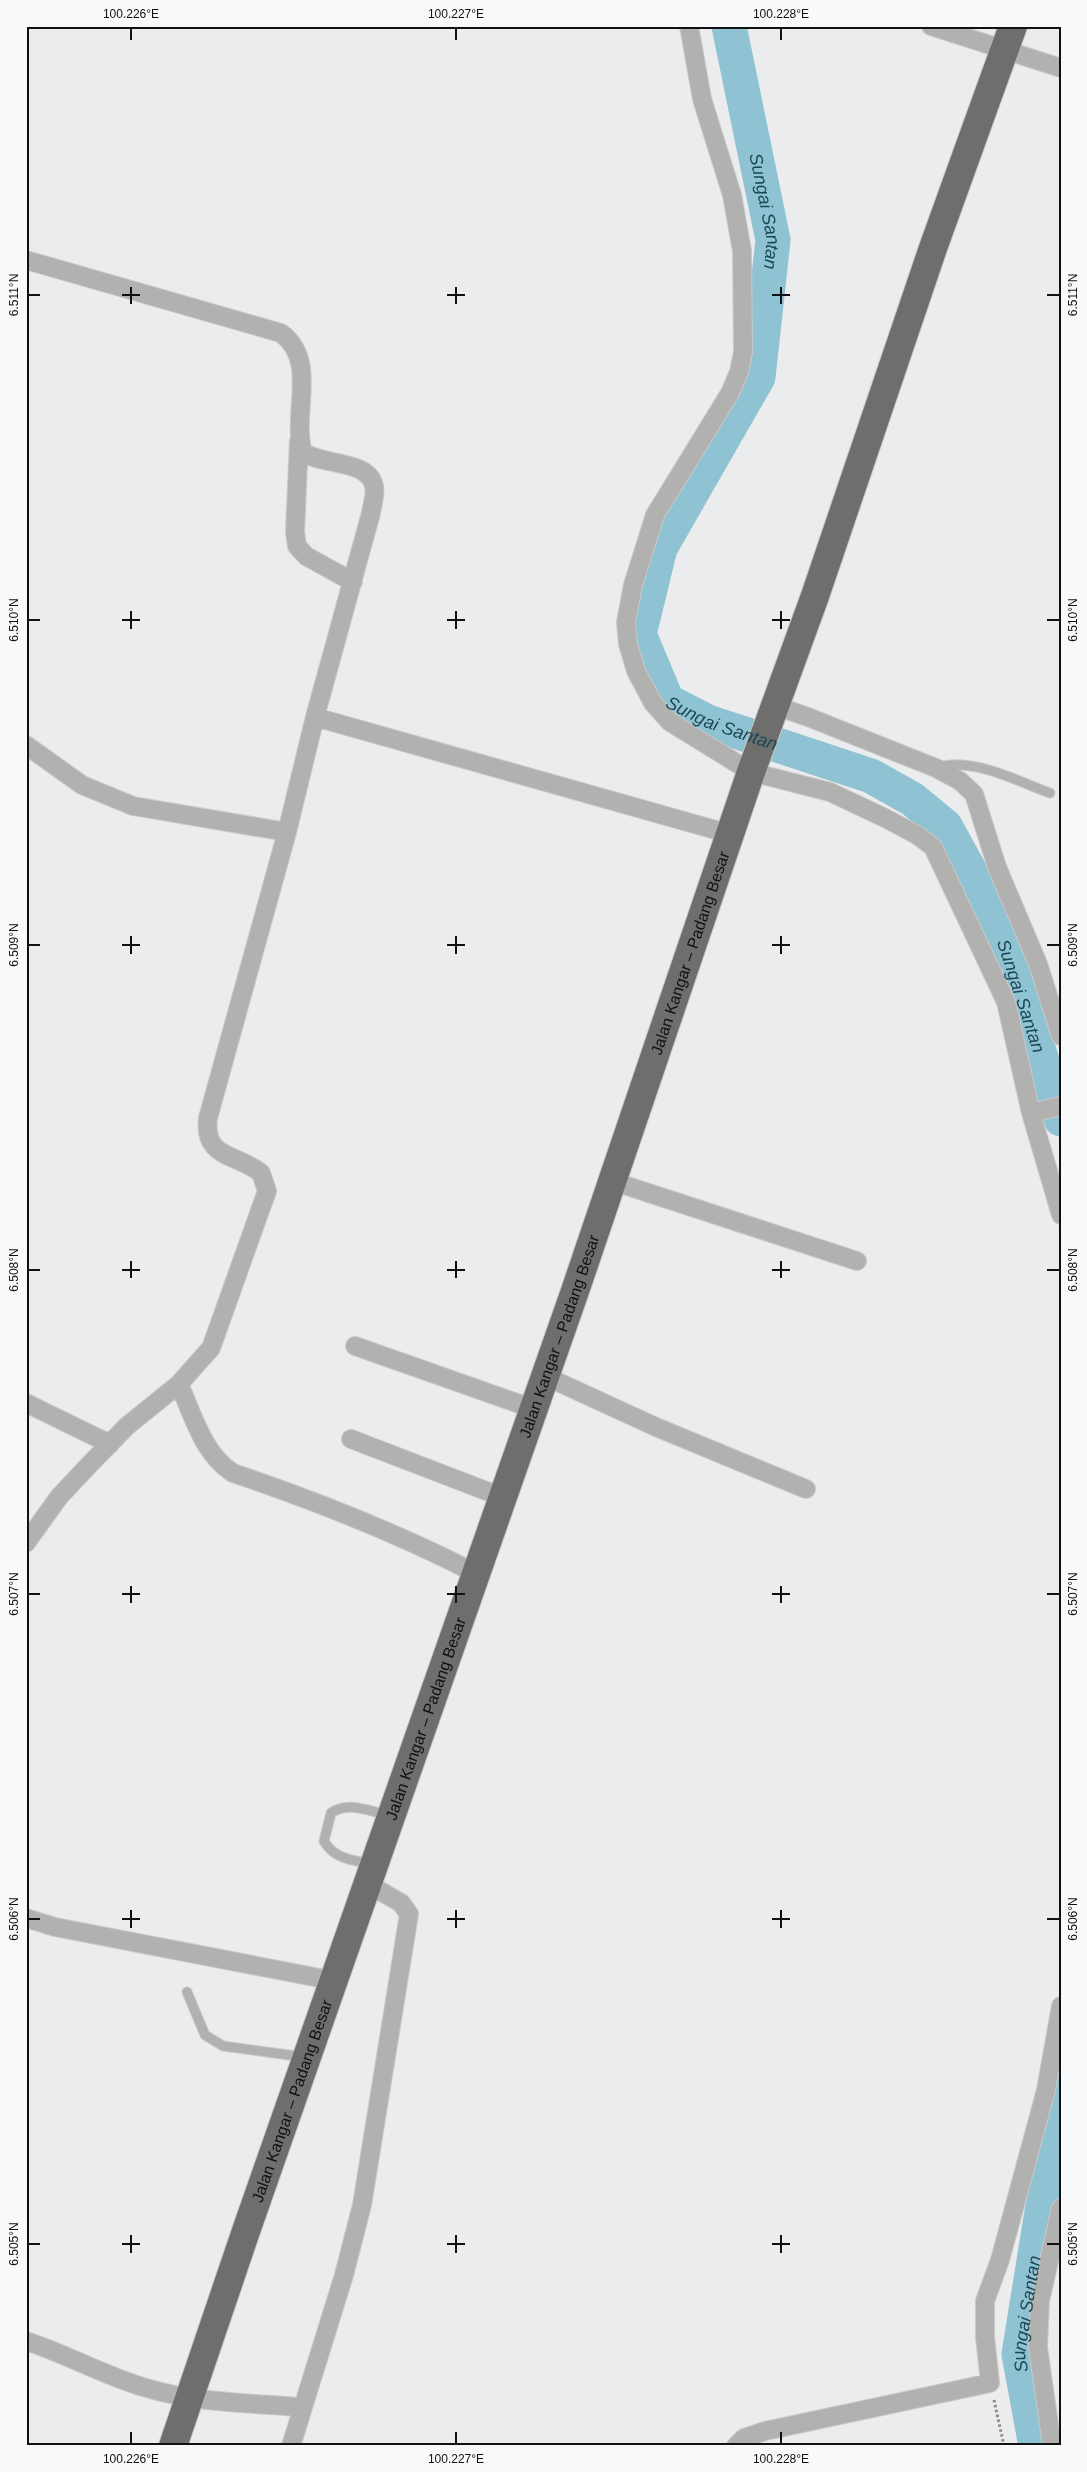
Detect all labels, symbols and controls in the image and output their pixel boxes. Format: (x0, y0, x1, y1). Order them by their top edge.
text: 100.226°E (103, 7, 159, 21)
text: 100.227°E (428, 7, 484, 21)
text: 100.228°E (753, 7, 809, 21)
water label: Sungai Santan (745, 151, 784, 271)
text: 6.511°N (7, 274, 21, 316)
text: 6.511°N (1066, 274, 1080, 316)
text: 6.510°N (7, 598, 21, 642)
text: 6.510°N (1066, 598, 1080, 642)
water label: Sungai Santan (663, 692, 780, 754)
street label: Jalan Kangar – Padang Besar (647, 848, 732, 1057)
text: 6.509°N (7, 923, 21, 967)
text: 6.509°N (1066, 923, 1080, 967)
water label: Sungai Santan (993, 937, 1049, 1055)
street label: Jalan Kangar – Padang Besar (516, 1232, 602, 1440)
text: 6.508°N (7, 1248, 21, 1292)
text: 6.508°N (1066, 1248, 1080, 1292)
text: 6.507°N (7, 1572, 21, 1616)
text: 6.507°N (1066, 1572, 1080, 1616)
street label: Jalan Kangar – Padang Besar (382, 1614, 469, 1822)
text: 6.506°N (7, 1897, 21, 1941)
text: 6.506°N (1066, 1897, 1080, 1941)
street label: Jalan Kangar – Padang Besar (248, 1997, 335, 2204)
text: 6.505°N (7, 2222, 21, 2266)
text: 6.505°N (1066, 2222, 1080, 2266)
water label: Sungai Santan (1009, 2254, 1045, 2374)
text: 100.226°E (103, 2452, 159, 2466)
text: 100.227°E (428, 2452, 484, 2466)
text: 100.228°E (753, 2452, 809, 2466)

